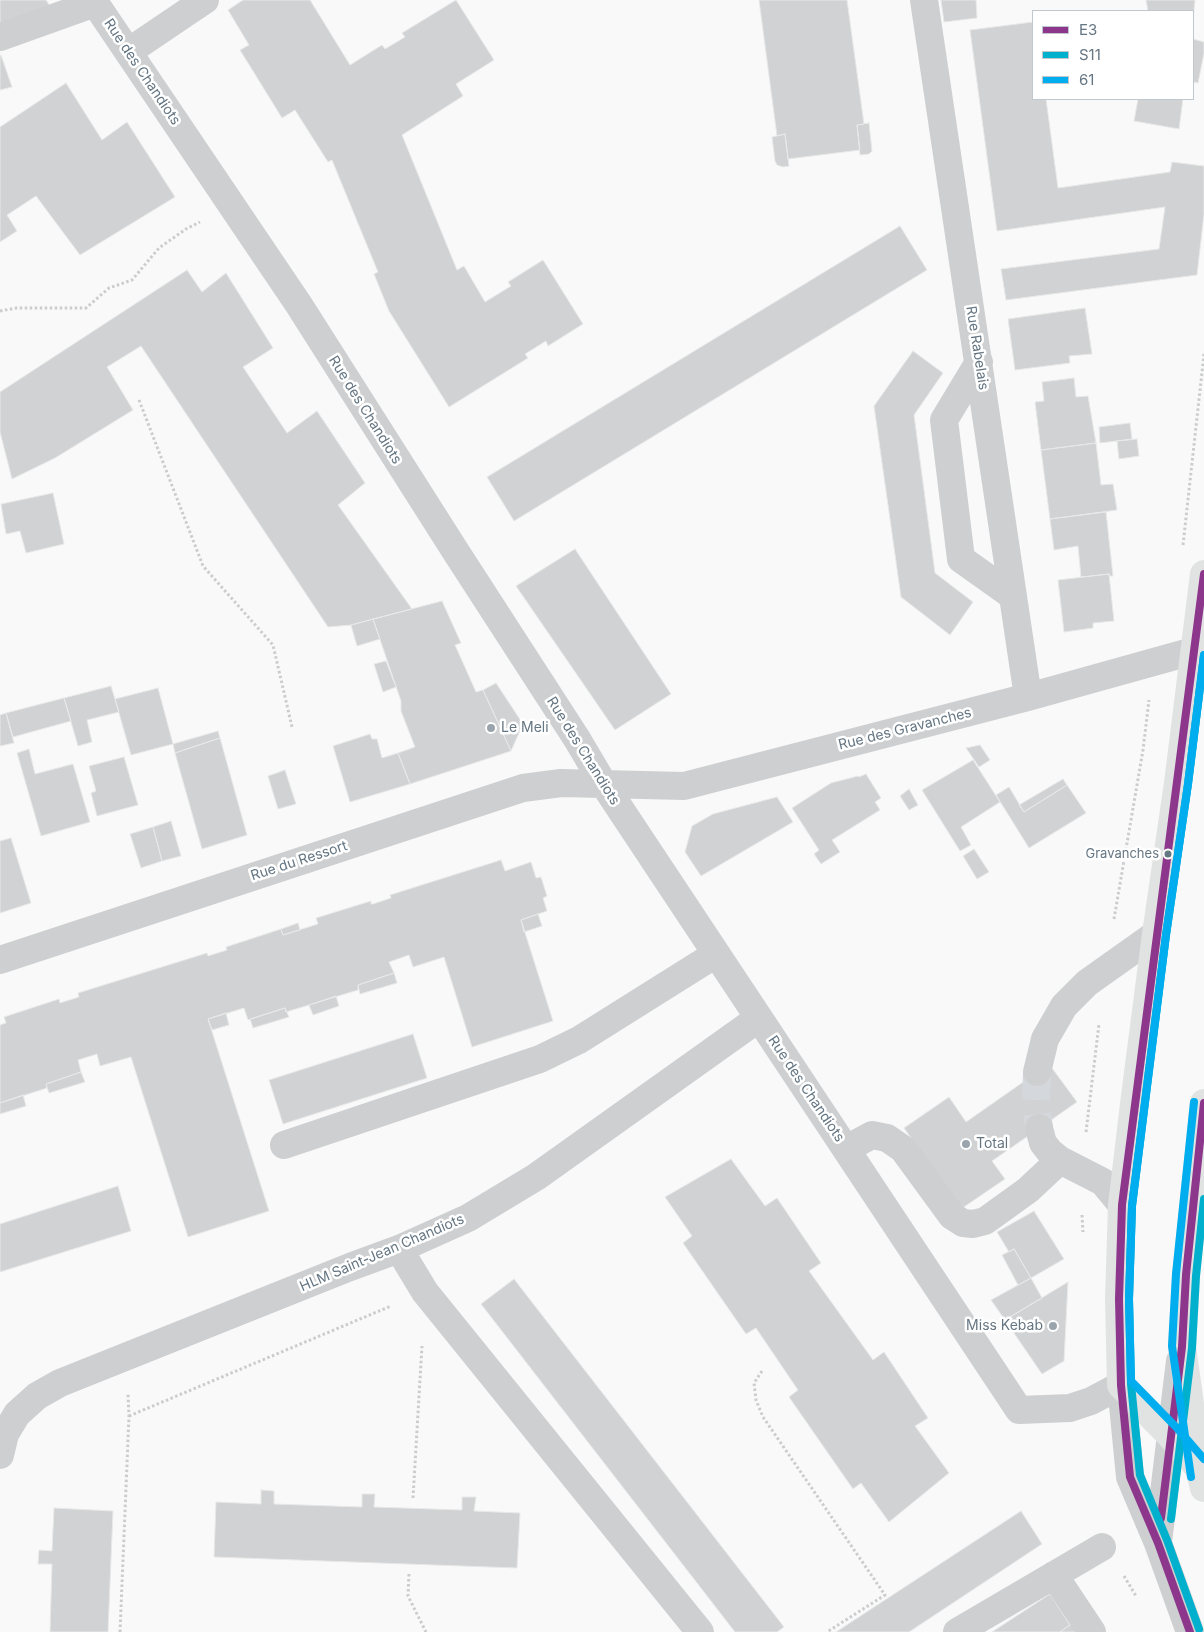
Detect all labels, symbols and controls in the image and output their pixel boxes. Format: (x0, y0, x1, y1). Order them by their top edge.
legend (1032, 10, 1194, 100)
street label: Rue des Chandiots (100, 16, 184, 128)
text: E3 (1079, 20, 1097, 39)
text: S11 (1079, 45, 1101, 64)
text: 61 (1079, 70, 1094, 89)
street label: Rue Rabelais (962, 305, 992, 391)
street label: Rue des Chandiots (325, 353, 405, 467)
street label: Rue des Chandiots (543, 694, 623, 808)
street label: Rue des Gravanches (837, 704, 973, 754)
place label: Le Meli (501, 720, 549, 736)
marker: Le Meli (485, 722, 497, 734)
street label: Rue du Ressort (249, 838, 349, 884)
place label: Gravanches (1086, 846, 1159, 862)
marker: Gravanches (1163, 849, 1173, 859)
street label: Rue des Chandiots (764, 1033, 848, 1145)
place label: Total (976, 1136, 1008, 1152)
marker: Total (960, 1138, 972, 1150)
street label: HLM Saint-Jean Chandiots (297, 1211, 467, 1295)
place label: Miss Kebab (966, 1318, 1043, 1334)
marker: Miss Kebab (1047, 1320, 1059, 1332)

